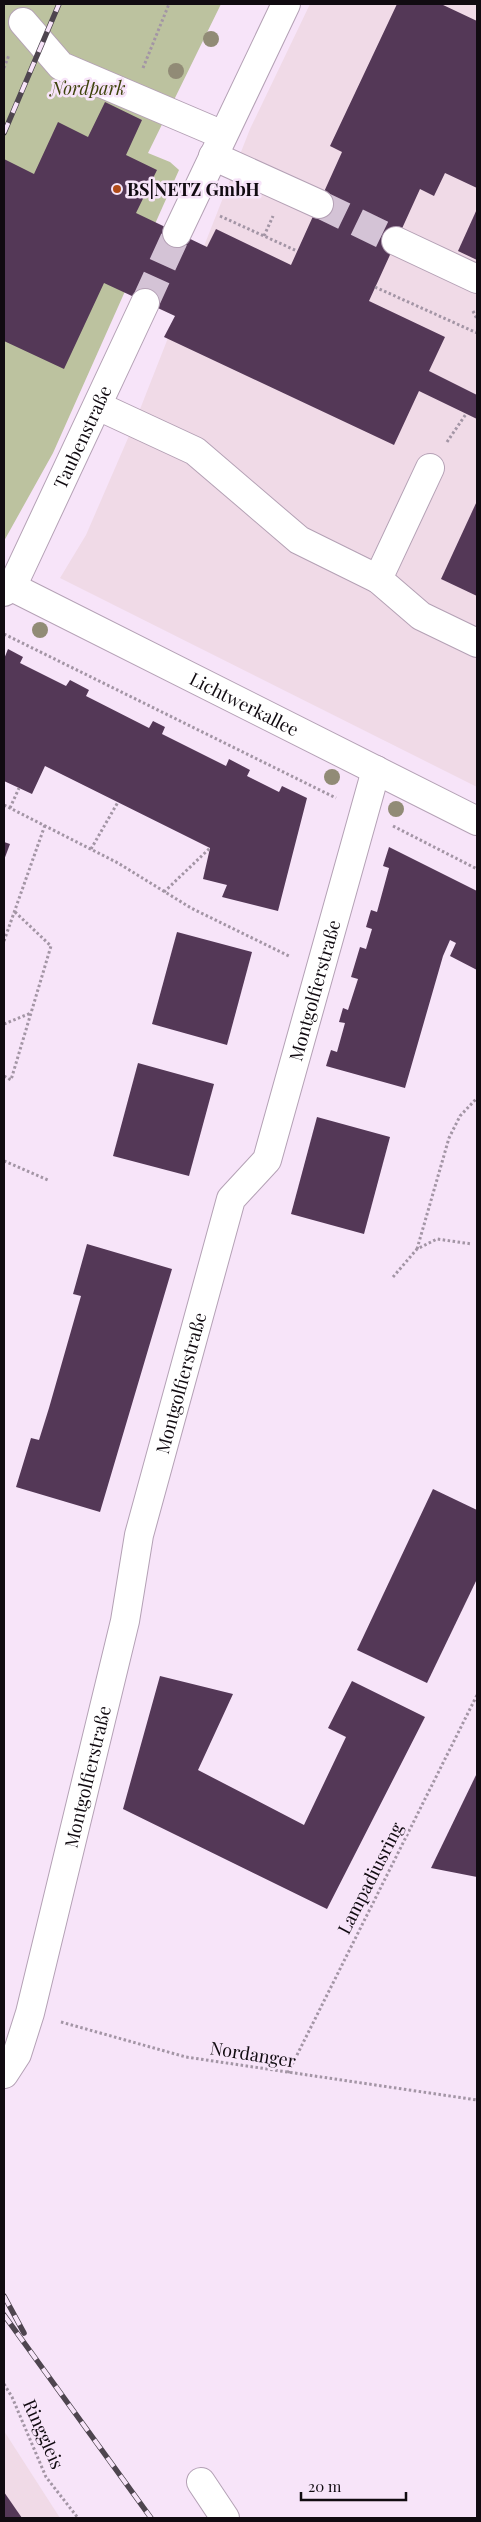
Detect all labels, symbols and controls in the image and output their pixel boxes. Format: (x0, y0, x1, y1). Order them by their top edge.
park label: Nordpark (49, 76, 125, 100)
place label: BS|NETZ GmbH (127, 177, 260, 201)
marker: BS|NETZ GmbH (111, 183, 123, 195)
street label: Taubenstraße (48, 382, 117, 493)
street label: Lichtwerkallee (186, 666, 303, 741)
street label: Montgolfierstraße (283, 917, 346, 1064)
street label: Montgolfierstraße (150, 1310, 211, 1456)
street label: Montgolfierstraße (58, 1703, 116, 1850)
street label: Lampadiusring (331, 1818, 409, 1938)
street label: Nordanger (208, 2035, 298, 2073)
street label: Ringgleis (18, 2395, 70, 2473)
scale bar (301, 2470, 406, 2502)
text: 20 m (308, 2476, 342, 2496)

